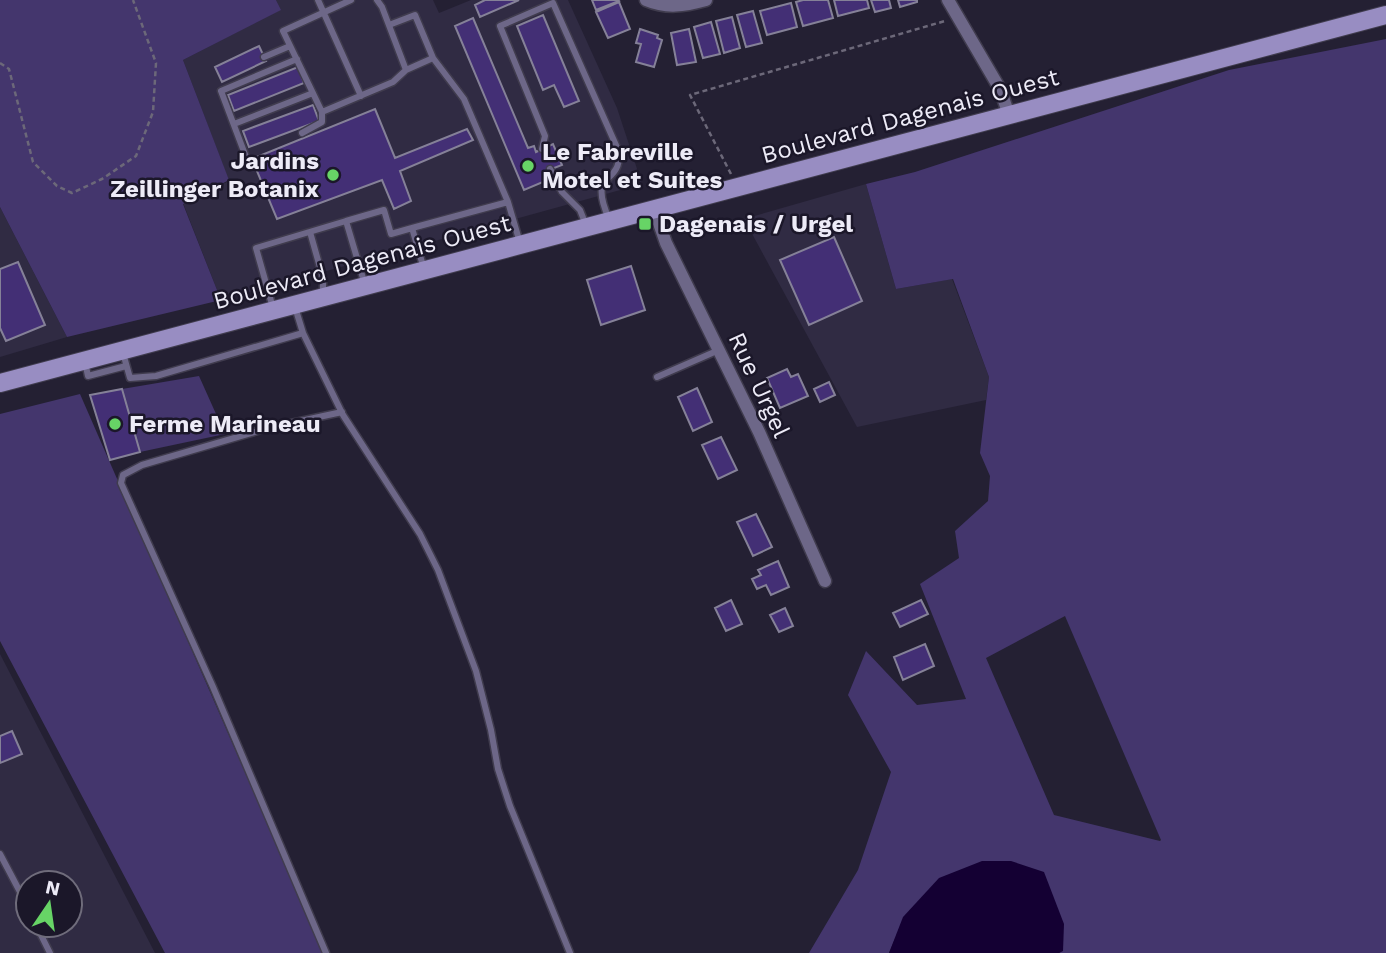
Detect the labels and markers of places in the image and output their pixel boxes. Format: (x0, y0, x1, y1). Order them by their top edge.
place label: Le Fabreville Motel et Suites (542, 138, 723, 194)
place label: Jardins Zeillinger Botanix (110, 147, 319, 203)
marker: Le Fabreville Motel et Suites (520, 158, 536, 174)
marker: Jardins Zeillinger Botanix (325, 167, 341, 183)
place label: Dagenais / Urgel (659, 210, 853, 238)
marker: Dagenais / Urgel (637, 216, 653, 232)
place label: Ferme Marineau (129, 410, 321, 438)
marker: Ferme Marineau (107, 416, 123, 432)

